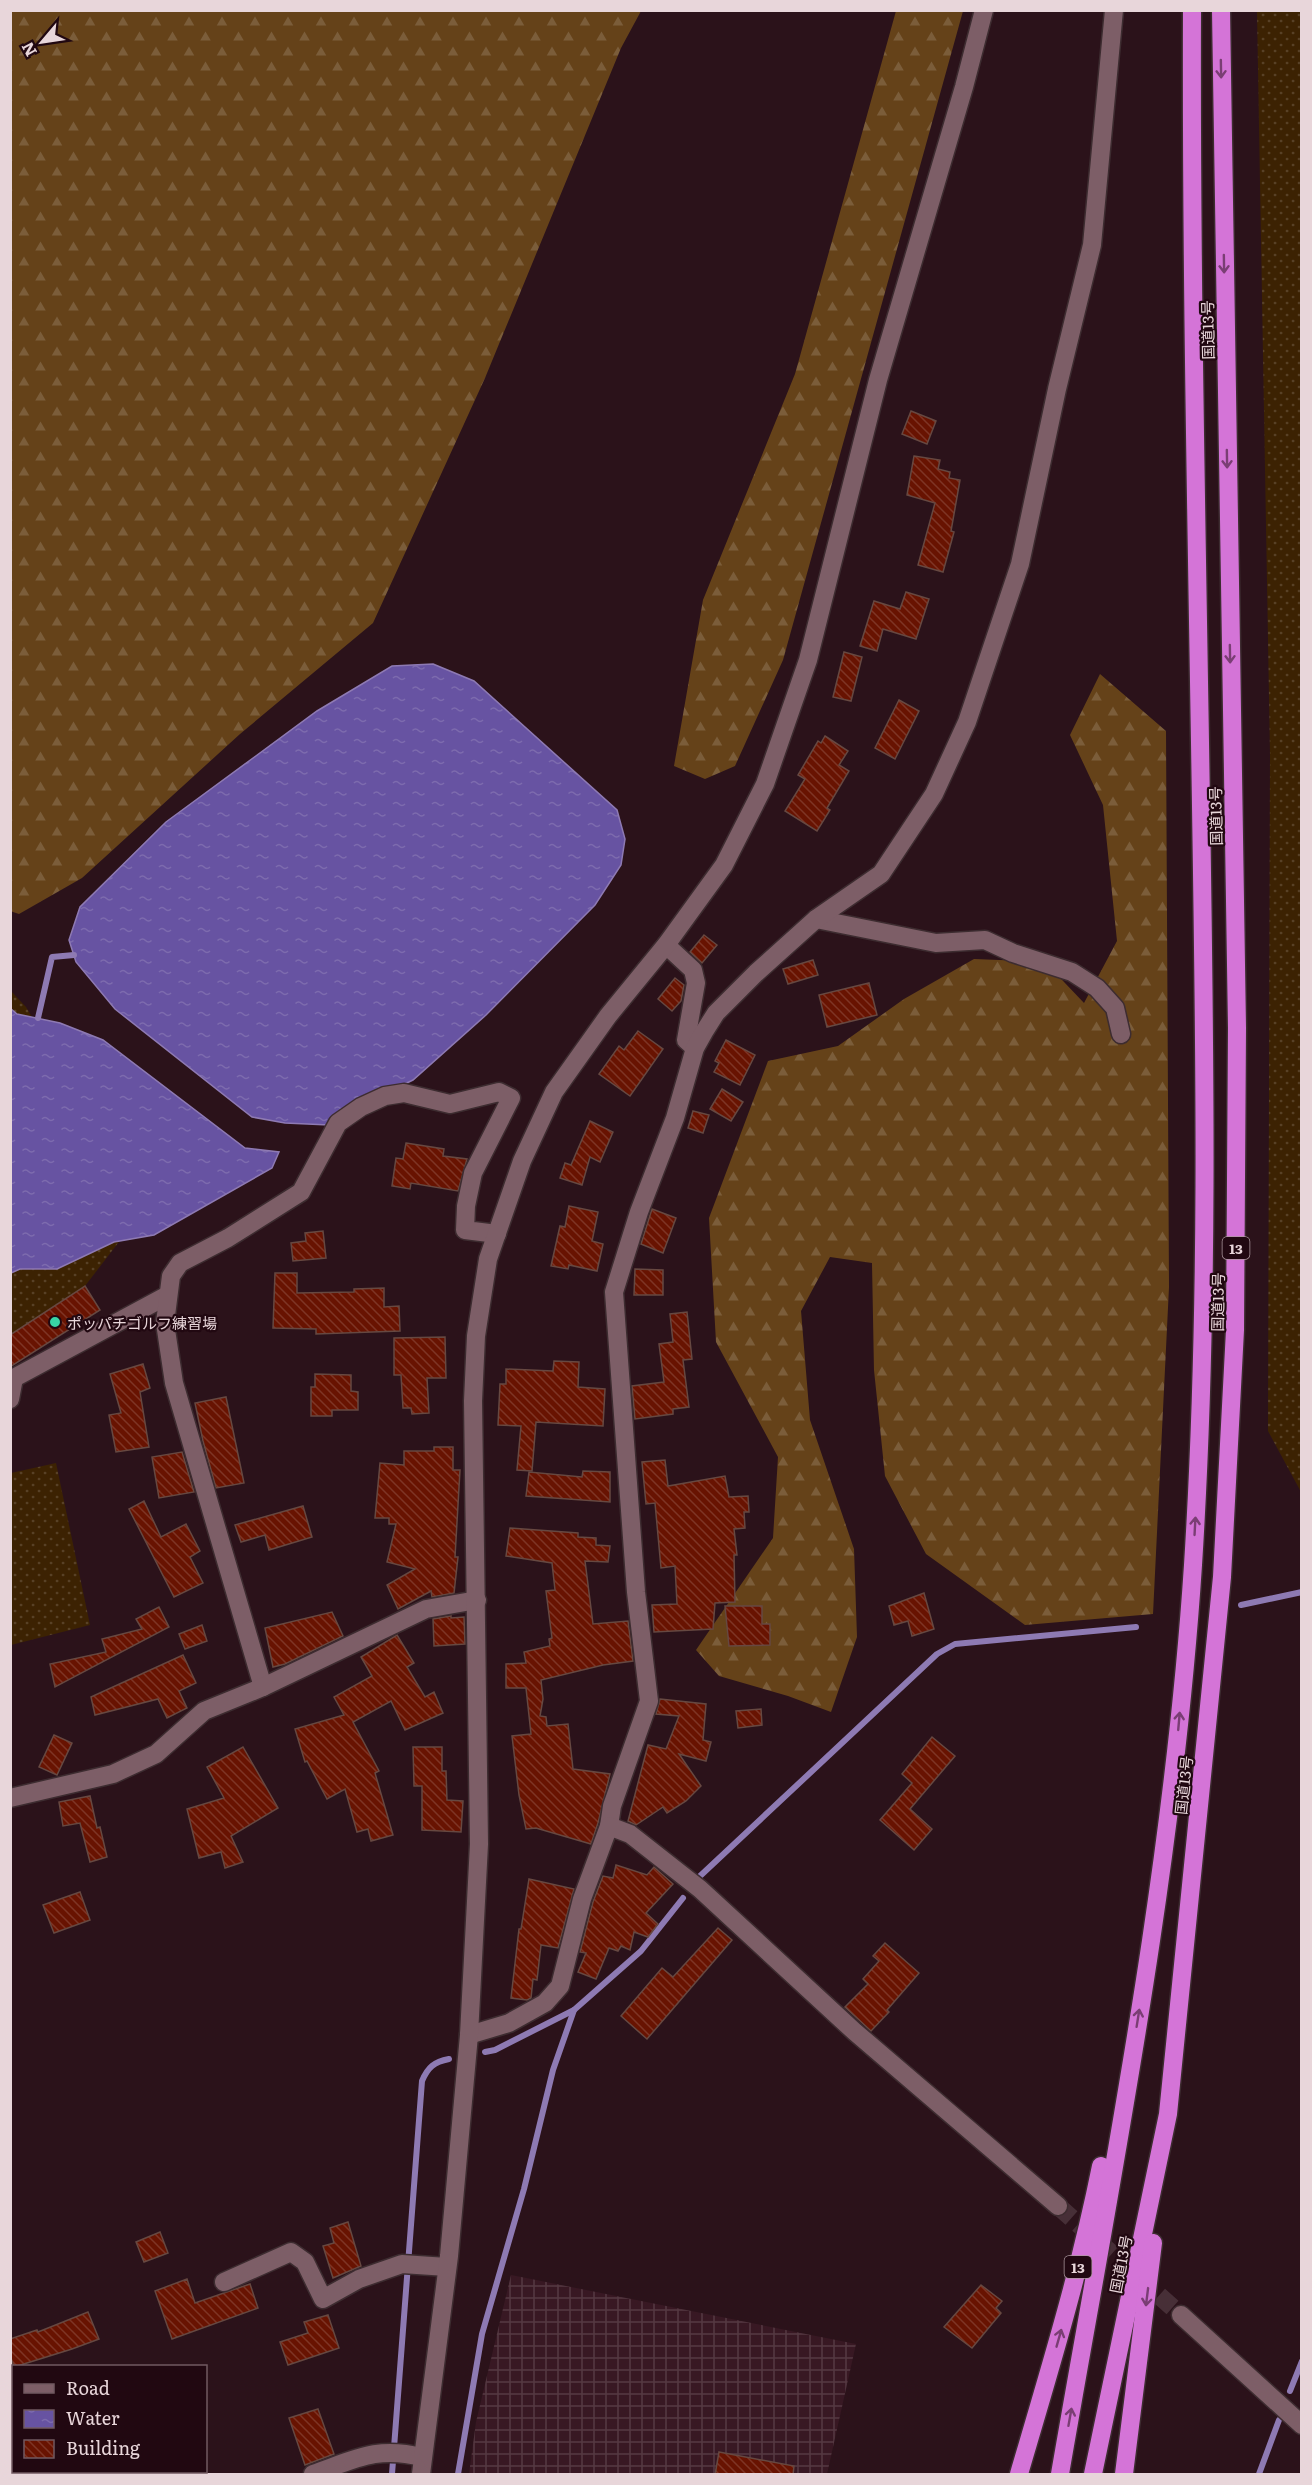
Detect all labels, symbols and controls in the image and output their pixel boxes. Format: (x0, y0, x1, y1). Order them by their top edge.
north arrow (12, 12, 72, 72)
text: N (14, 38, 42, 61)
one-way arrow (1215, 58, 1227, 78)
one-way arrow (1218, 253, 1230, 273)
street label: 国道13号 (1195, 300, 1219, 360)
one-way arrow (1221, 448, 1232, 468)
one-way arrow (1225, 643, 1236, 663)
street label: 国道13号 (1203, 786, 1227, 846)
road number: 13 (1222, 1237, 1250, 1259)
street label: 国道13号 (1205, 1272, 1229, 1332)
place label: ポッパチゴルフ練習場 (67, 1311, 217, 1334)
marker: ポッパチゴルフ練習場 (48, 1315, 62, 1329)
one-way arrow (1189, 1517, 1200, 1537)
one-way arrow (1174, 1711, 1185, 1731)
street label: 国道13号 (1168, 1754, 1198, 1816)
one-way arrow (1133, 2008, 1144, 2028)
street label: 国道13号 (1103, 2233, 1137, 2295)
road number: 13 (1064, 2256, 1092, 2278)
one-way arrow (1141, 2286, 1152, 2306)
one-way arrow (1054, 2329, 1065, 2348)
legend (12, 2365, 207, 2473)
text: Road (66, 2374, 110, 2401)
text: Water (66, 2404, 120, 2431)
one-way arrow (1065, 2408, 1076, 2427)
text: Building (66, 2434, 141, 2461)

